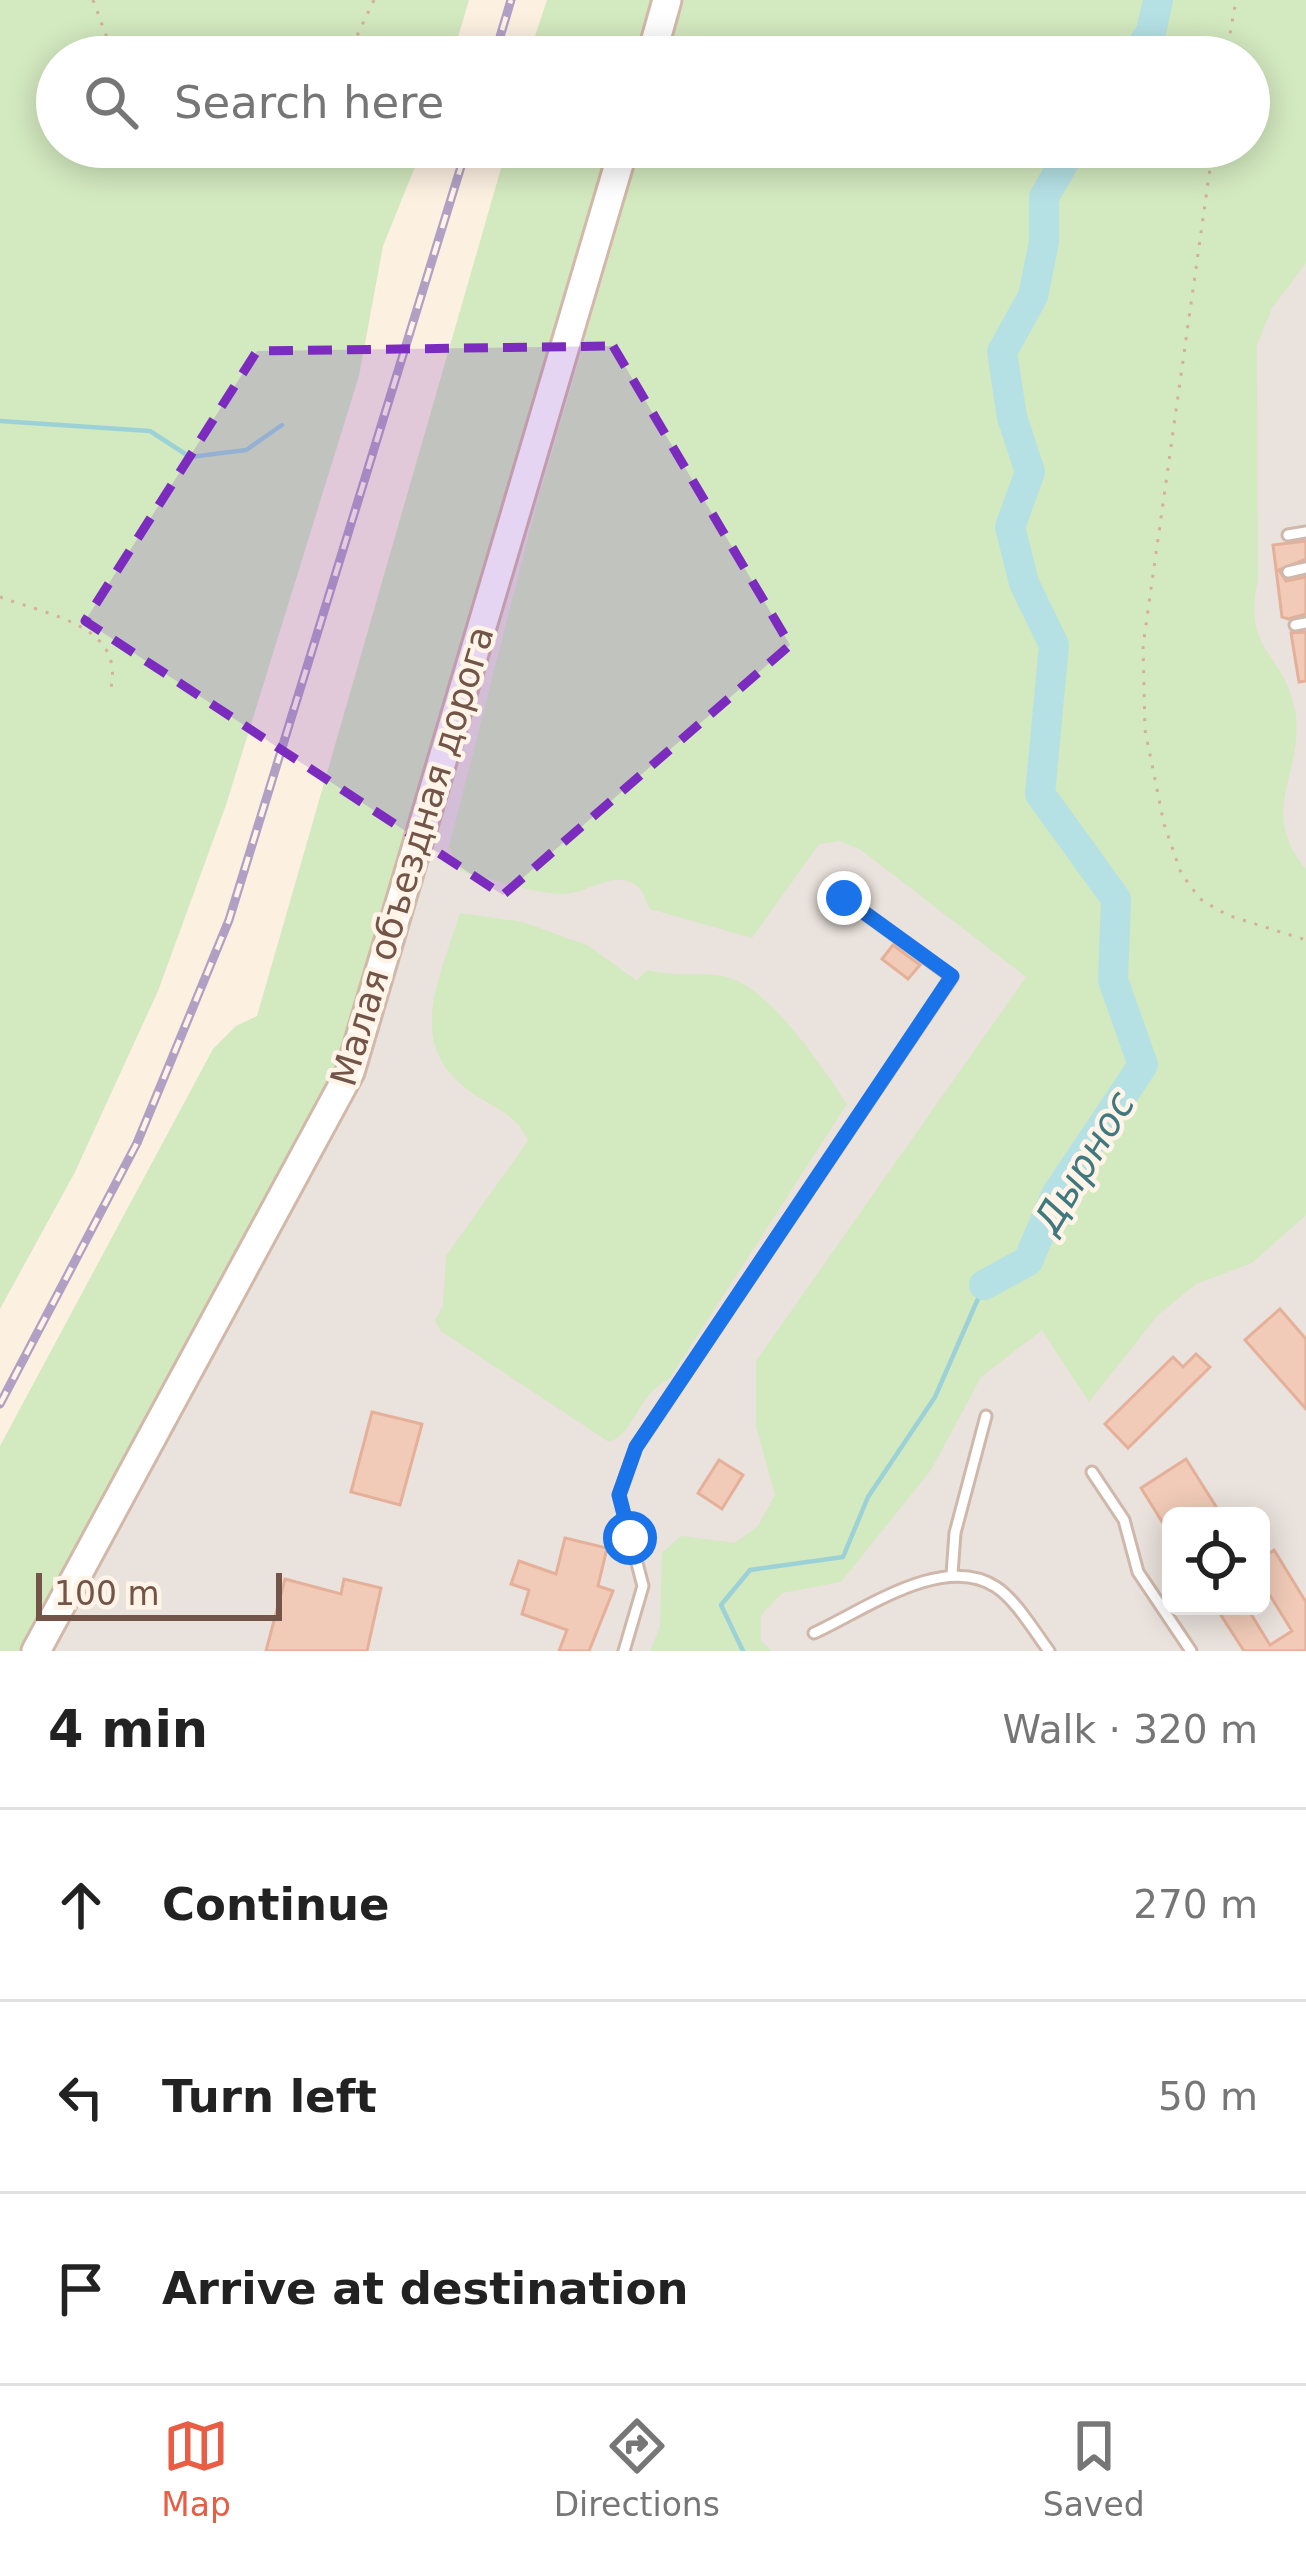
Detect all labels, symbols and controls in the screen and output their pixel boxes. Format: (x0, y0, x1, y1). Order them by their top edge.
search box (36, 36, 1270, 168)
icon: search (78, 69, 144, 135)
text: Search here (174, 76, 444, 129)
street label: Малая объездная дорога (322, 621, 502, 1091)
route end (817, 871, 871, 925)
water label: Дырнос (1023, 1083, 1144, 1243)
map controls (1162, 1507, 1270, 1615)
button: locate (1162, 1507, 1270, 1615)
route start (603, 1511, 657, 1565)
scale bar (36, 1567, 282, 1620)
text: 100 m (54, 1574, 160, 1613)
text: 4 min (48, 1700, 208, 1759)
text: Walk · 320 m (1003, 1707, 1258, 1752)
icon: ahead (48, 1872, 114, 1938)
text: Continue (162, 1878, 390, 1931)
text: 270 m (1133, 1882, 1258, 1927)
icon: left (48, 2064, 114, 2130)
text: Turn left (162, 2070, 377, 2123)
text: 50 m (1158, 2074, 1258, 2119)
icon: arrive (48, 2256, 114, 2322)
text: Arrive at destination (162, 2262, 688, 2315)
tab: Map (161, 2413, 231, 2524)
tab: Directions (554, 2413, 720, 2524)
tab: Saved (1043, 2413, 1145, 2524)

